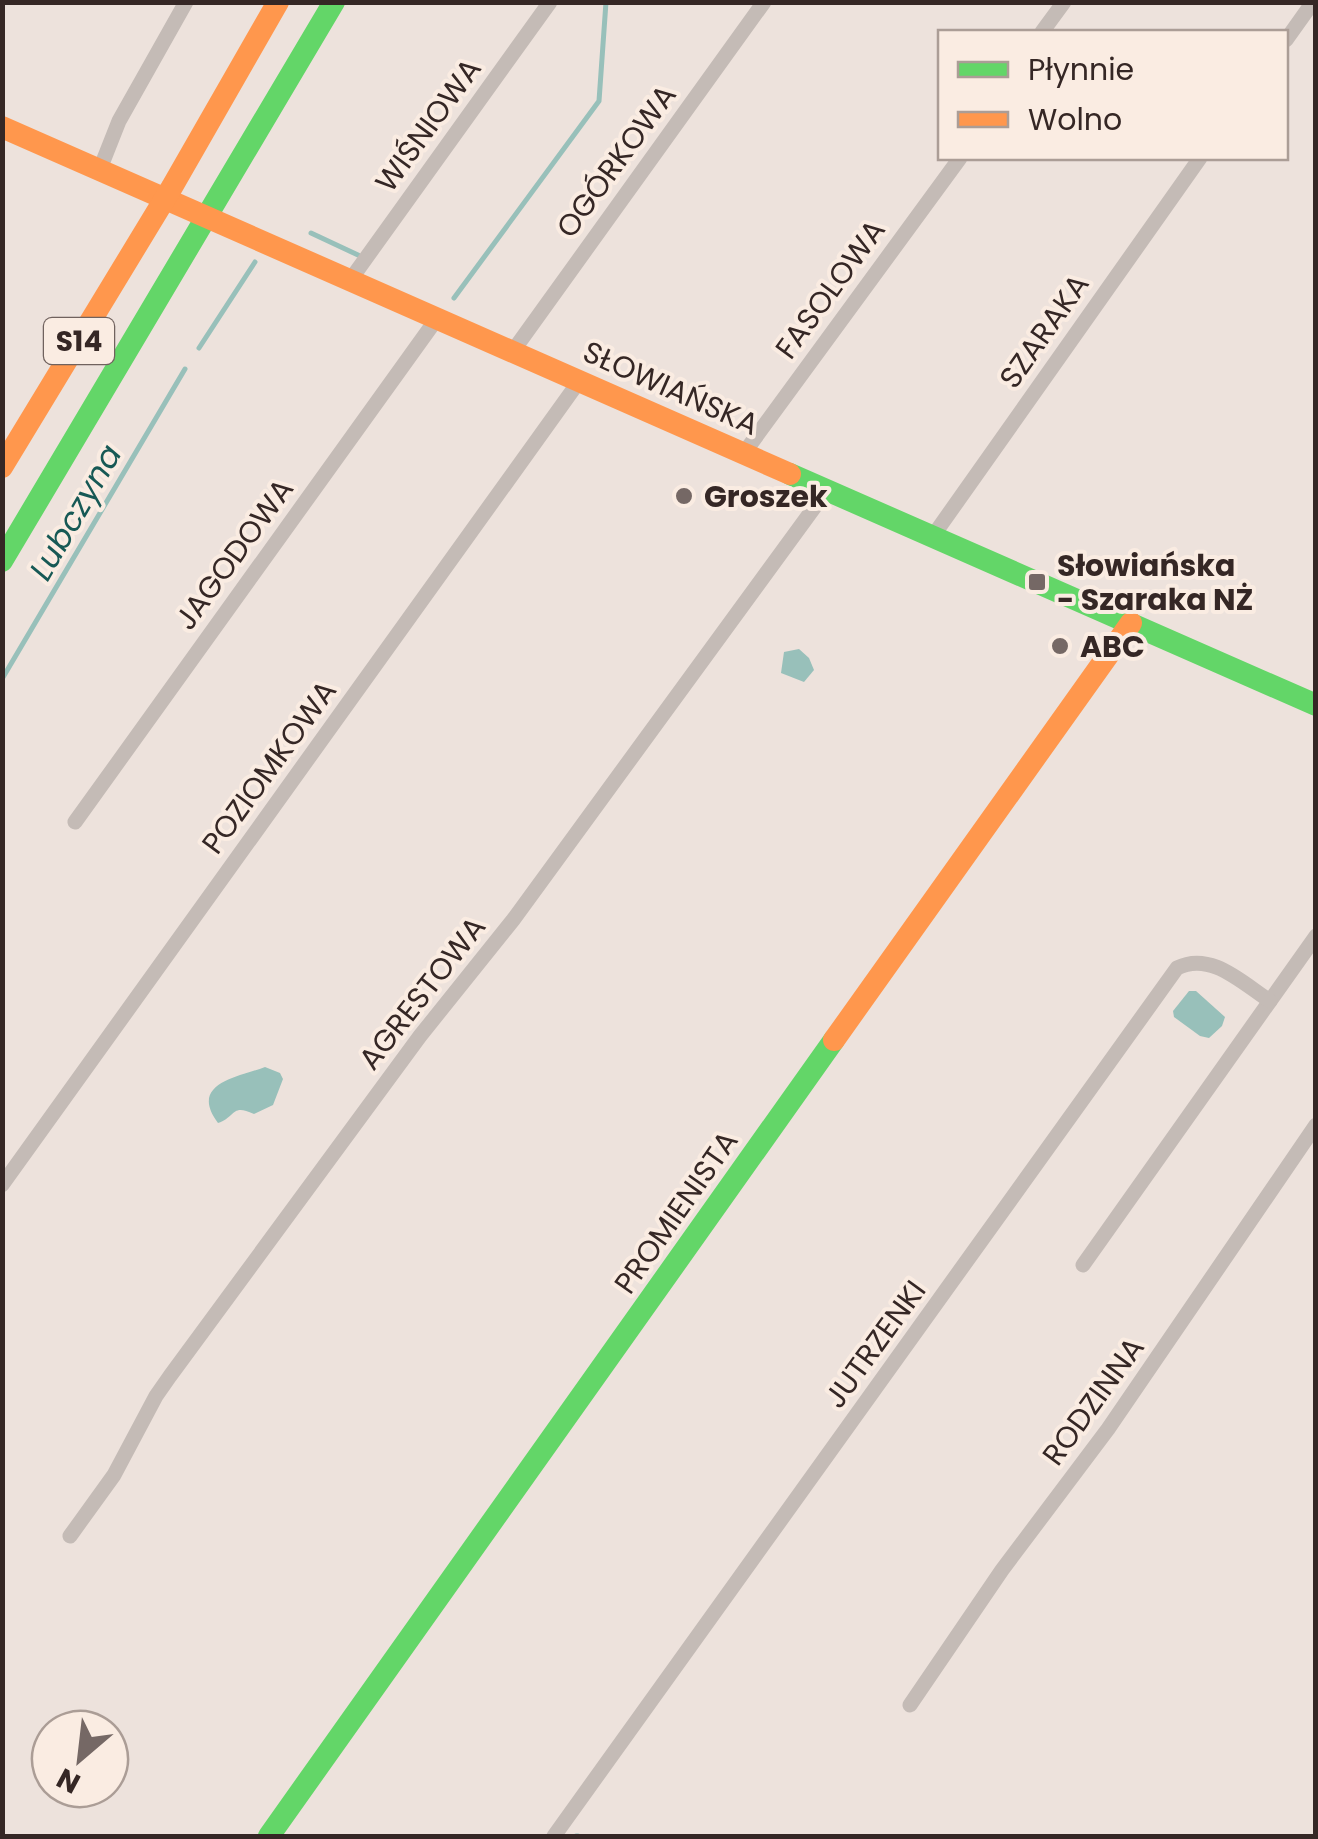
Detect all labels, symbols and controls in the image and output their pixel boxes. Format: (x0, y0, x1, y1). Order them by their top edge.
legend (938, 30, 1288, 160)
text: Płynnie (1028, 48, 1134, 91)
street label: WIŚNIOWA (365, 49, 491, 201)
street label: OGÓRKOWA (546, 76, 686, 246)
text: Wolno (1028, 98, 1122, 141)
street label: FASOLOWA (765, 211, 895, 367)
street label: SZARAKA (989, 265, 1099, 397)
road number: S14 (44, 318, 114, 364)
street label: SŁOWIAŃSKA (576, 330, 766, 446)
water label: Lubczyna (18, 436, 132, 588)
street label: JAGODOWA (164, 470, 304, 638)
place label: Groszek (704, 475, 828, 518)
marker: Groszek (673, 485, 695, 507)
place label: Słowiańska - Szaraka NŻ (1057, 544, 1253, 621)
marker: Słowiańska - Szaraka NŻ (1026, 571, 1048, 593)
place label: ABC (1080, 625, 1145, 668)
marker: ABC (1049, 635, 1071, 657)
street label: POZIOMKOWA (191, 671, 347, 863)
street label: AGRESTOWA (348, 907, 496, 1079)
street label: PROMIENISTA (604, 1122, 748, 1302)
street label: JUTRZENKI (814, 1271, 936, 1417)
street label: RODZINNA (1032, 1328, 1154, 1474)
north arrow (30, 1709, 130, 1809)
text: N (50, 1758, 87, 1803)

